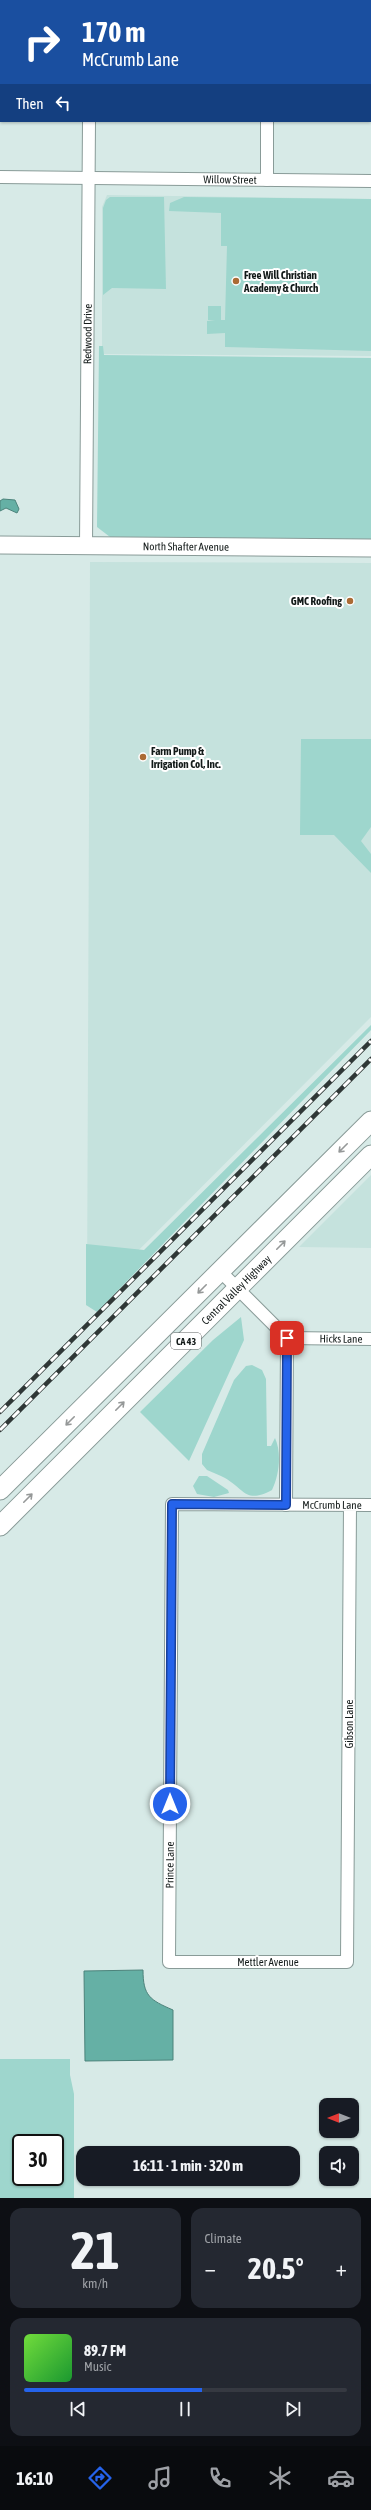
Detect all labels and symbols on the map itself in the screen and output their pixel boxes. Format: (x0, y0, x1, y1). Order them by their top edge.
street label: Willow Street (203, 173, 257, 186)
place label: Free Will Christian Academy & Church (243, 269, 318, 294)
marker: Free Will Christian Academy & Church (231, 276, 241, 286)
street label: Redwood Drive (81, 304, 94, 364)
street label: North Shafter Avenue (143, 540, 229, 553)
place label: GMC Roofing (291, 595, 342, 607)
marker: GMC Roofing (345, 596, 355, 606)
place label: Farm Pump & Irrigation Col, Inc. (151, 745, 221, 770)
marker: Farm Pump & Irrigation Col, Inc. (138, 752, 148, 762)
one-way arrow (338, 1143, 348, 1153)
one-way arrow (276, 1240, 286, 1250)
street label: Central Valley Highway (199, 1252, 274, 1327)
one-way arrow (197, 1285, 207, 1294)
pin (270, 1321, 304, 1355)
street label: Hicks Lane (319, 1332, 363, 1345)
road number: CA 43 (171, 1333, 201, 1349)
one-way arrow (115, 1402, 125, 1411)
one-way arrow (65, 1416, 75, 1426)
one-way arrow (23, 1493, 33, 1503)
street label: McCrumb Lane (302, 1499, 362, 1511)
street label: Gibson Lane (343, 1699, 355, 1749)
position arrow (149, 1783, 191, 1825)
street label: Prince Lane (163, 1842, 176, 1888)
street label: Mettler Avenue (237, 1956, 299, 1968)
north arrow (319, 2098, 359, 2138)
speed limit sign: 30 (12, 2134, 64, 2186)

